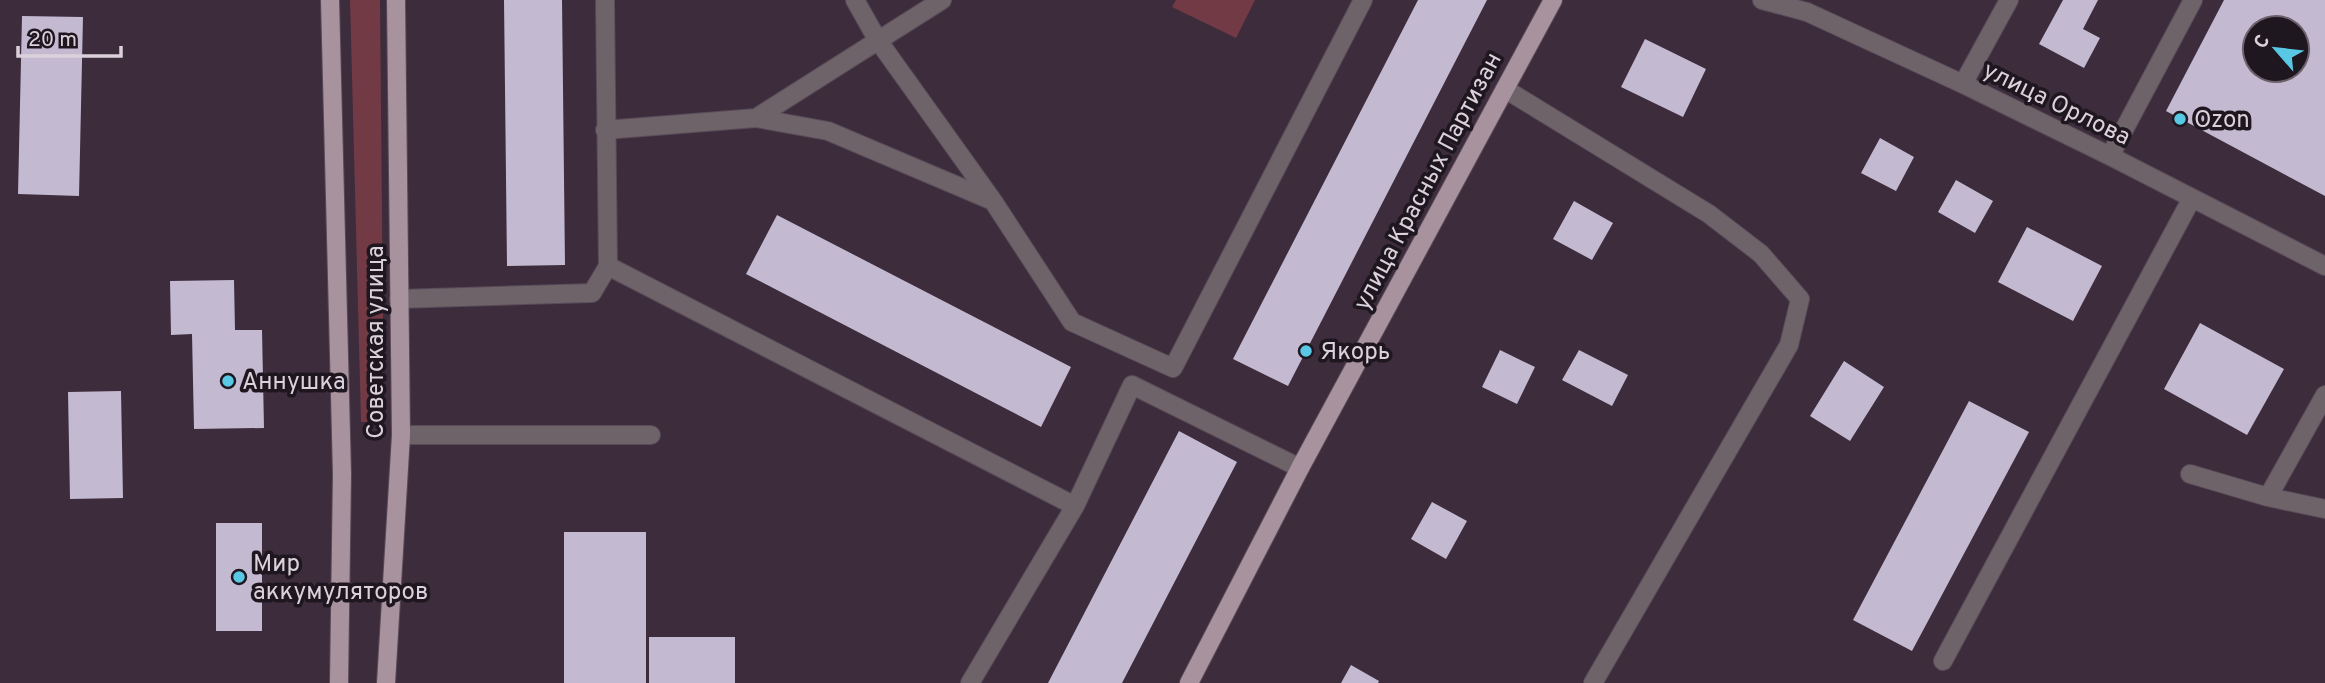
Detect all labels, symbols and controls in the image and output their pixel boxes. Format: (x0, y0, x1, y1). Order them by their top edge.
scale bar (18, 14, 121, 58)
north arrow (2241, 14, 2311, 84)
text: 20 m (28, 27, 77, 54)
text: С (2249, 31, 2276, 53)
street label: улица Красных Партизан (1348, 48, 1510, 316)
street label: улица Орлова (1977, 56, 2135, 153)
place label: Ozon (2194, 106, 2250, 136)
marker: Ozon (2172, 111, 2188, 127)
street label: Советская улица (362, 245, 392, 439)
place label: Якорь (1320, 338, 1390, 368)
marker: Якорь (1298, 343, 1314, 359)
place label: Аннушка (242, 368, 346, 398)
marker: Аннушка (220, 373, 236, 389)
place label: Мир аккумуляторов (253, 550, 428, 608)
marker: Мир аккумуляторов (231, 569, 247, 585)

